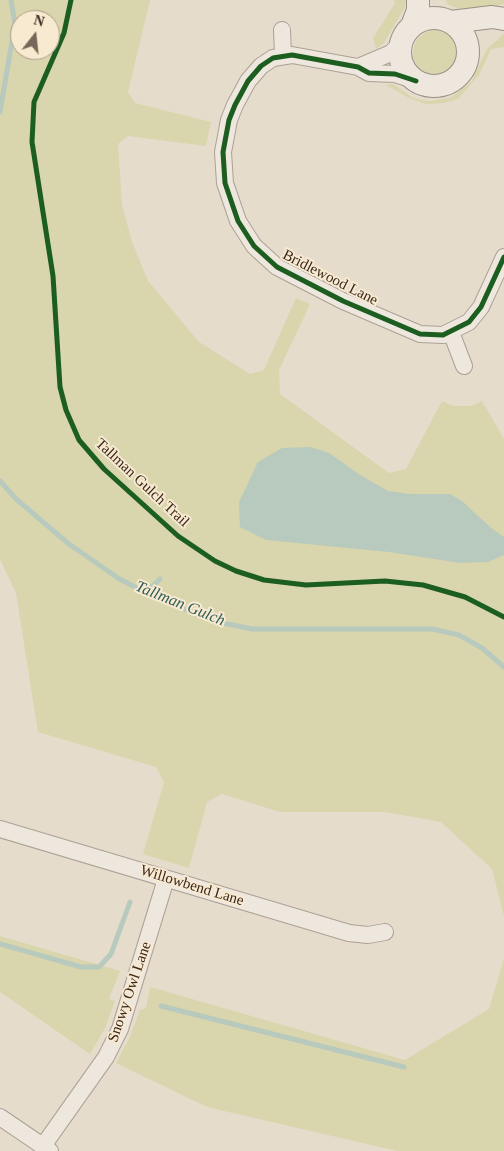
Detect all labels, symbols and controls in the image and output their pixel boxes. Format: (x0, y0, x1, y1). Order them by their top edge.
north arrow (10, 10, 60, 60)
text: N (32, 12, 46, 30)
street label: Bridlewood Lane (279, 246, 381, 310)
street label: Tallman Gulch Trail (91, 435, 193, 531)
water label: Tallman Gulch (132, 577, 228, 631)
street label: Willowbend Lane (138, 862, 246, 910)
street label: Snowy Owl Lane (104, 939, 156, 1045)

